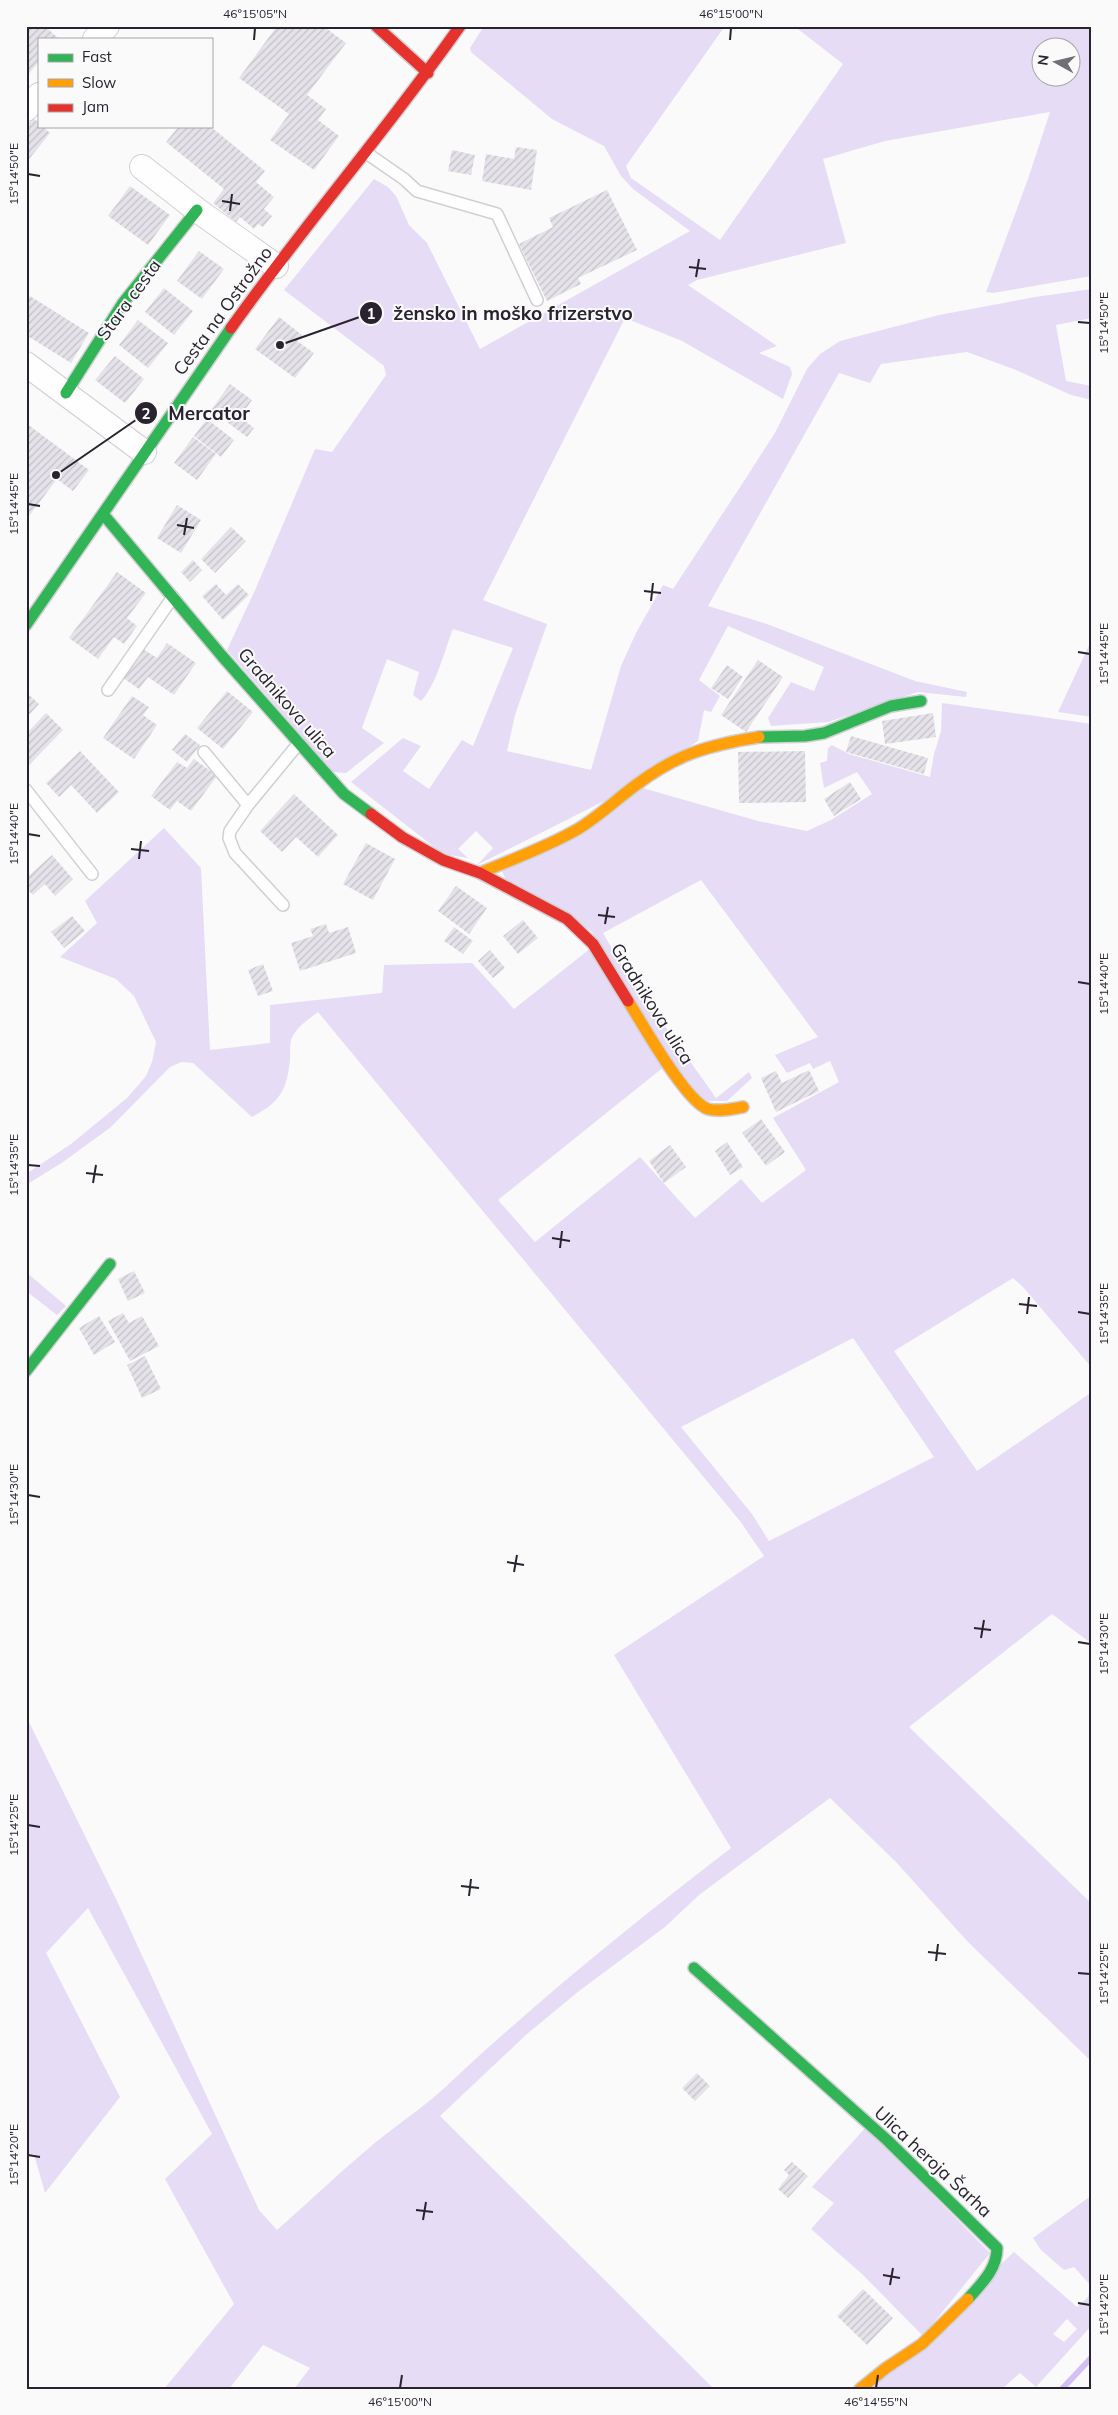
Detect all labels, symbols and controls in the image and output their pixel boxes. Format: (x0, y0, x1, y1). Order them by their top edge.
text: 46°15'05"N (223, 6, 287, 21)
text: 46°15'00"N (699, 6, 763, 21)
legend (38, 38, 212, 128)
north arrow (1030, 38, 1080, 88)
text: Fast (82, 47, 112, 66)
text: N (1033, 54, 1053, 67)
text: Slow (82, 73, 116, 92)
text: Jam (82, 97, 109, 116)
text: 15°14'50"E (6, 143, 21, 205)
street label: Cesta na Ostrožno (168, 242, 277, 380)
street label: Stara cesta (91, 255, 166, 345)
text: 15°14'50"E (1096, 292, 1111, 354)
callout: žensko in moško frizerstvo (359, 296, 643, 330)
text: žensko in moško frizerstvo (393, 301, 633, 325)
text: 1 (366, 304, 376, 323)
callout: Mercator (134, 396, 260, 430)
text: Mercator (168, 401, 250, 425)
text: 2 (141, 404, 151, 423)
text: 15°14'45"E (6, 473, 21, 535)
text: 15°14'45"E (1096, 623, 1111, 685)
street label: Gradnikova ulica (233, 643, 342, 763)
text: 15°14'40"E (6, 803, 21, 865)
street label: Gradnikova ulica (606, 939, 699, 1069)
text: 15°14'40"E (1096, 953, 1111, 1015)
text: 15°14'35"E (6, 1134, 21, 1196)
text: 15°14'35"E (1096, 1283, 1111, 1345)
text: 15°14'30"E (6, 1464, 21, 1526)
text: 15°14'30"E (1096, 1613, 1111, 1675)
text: 15°14'25"E (6, 1794, 21, 1856)
text: 15°14'25"E (1096, 1943, 1111, 2005)
street label: Ulica heroja Šarha (870, 2101, 997, 2222)
text: 15°14'20"E (6, 2124, 21, 2186)
text: 15°14'20"E (1096, 2274, 1111, 2336)
text: 46°15'00"N (368, 2394, 432, 2409)
text: 46°14'55"N (844, 2394, 908, 2409)

